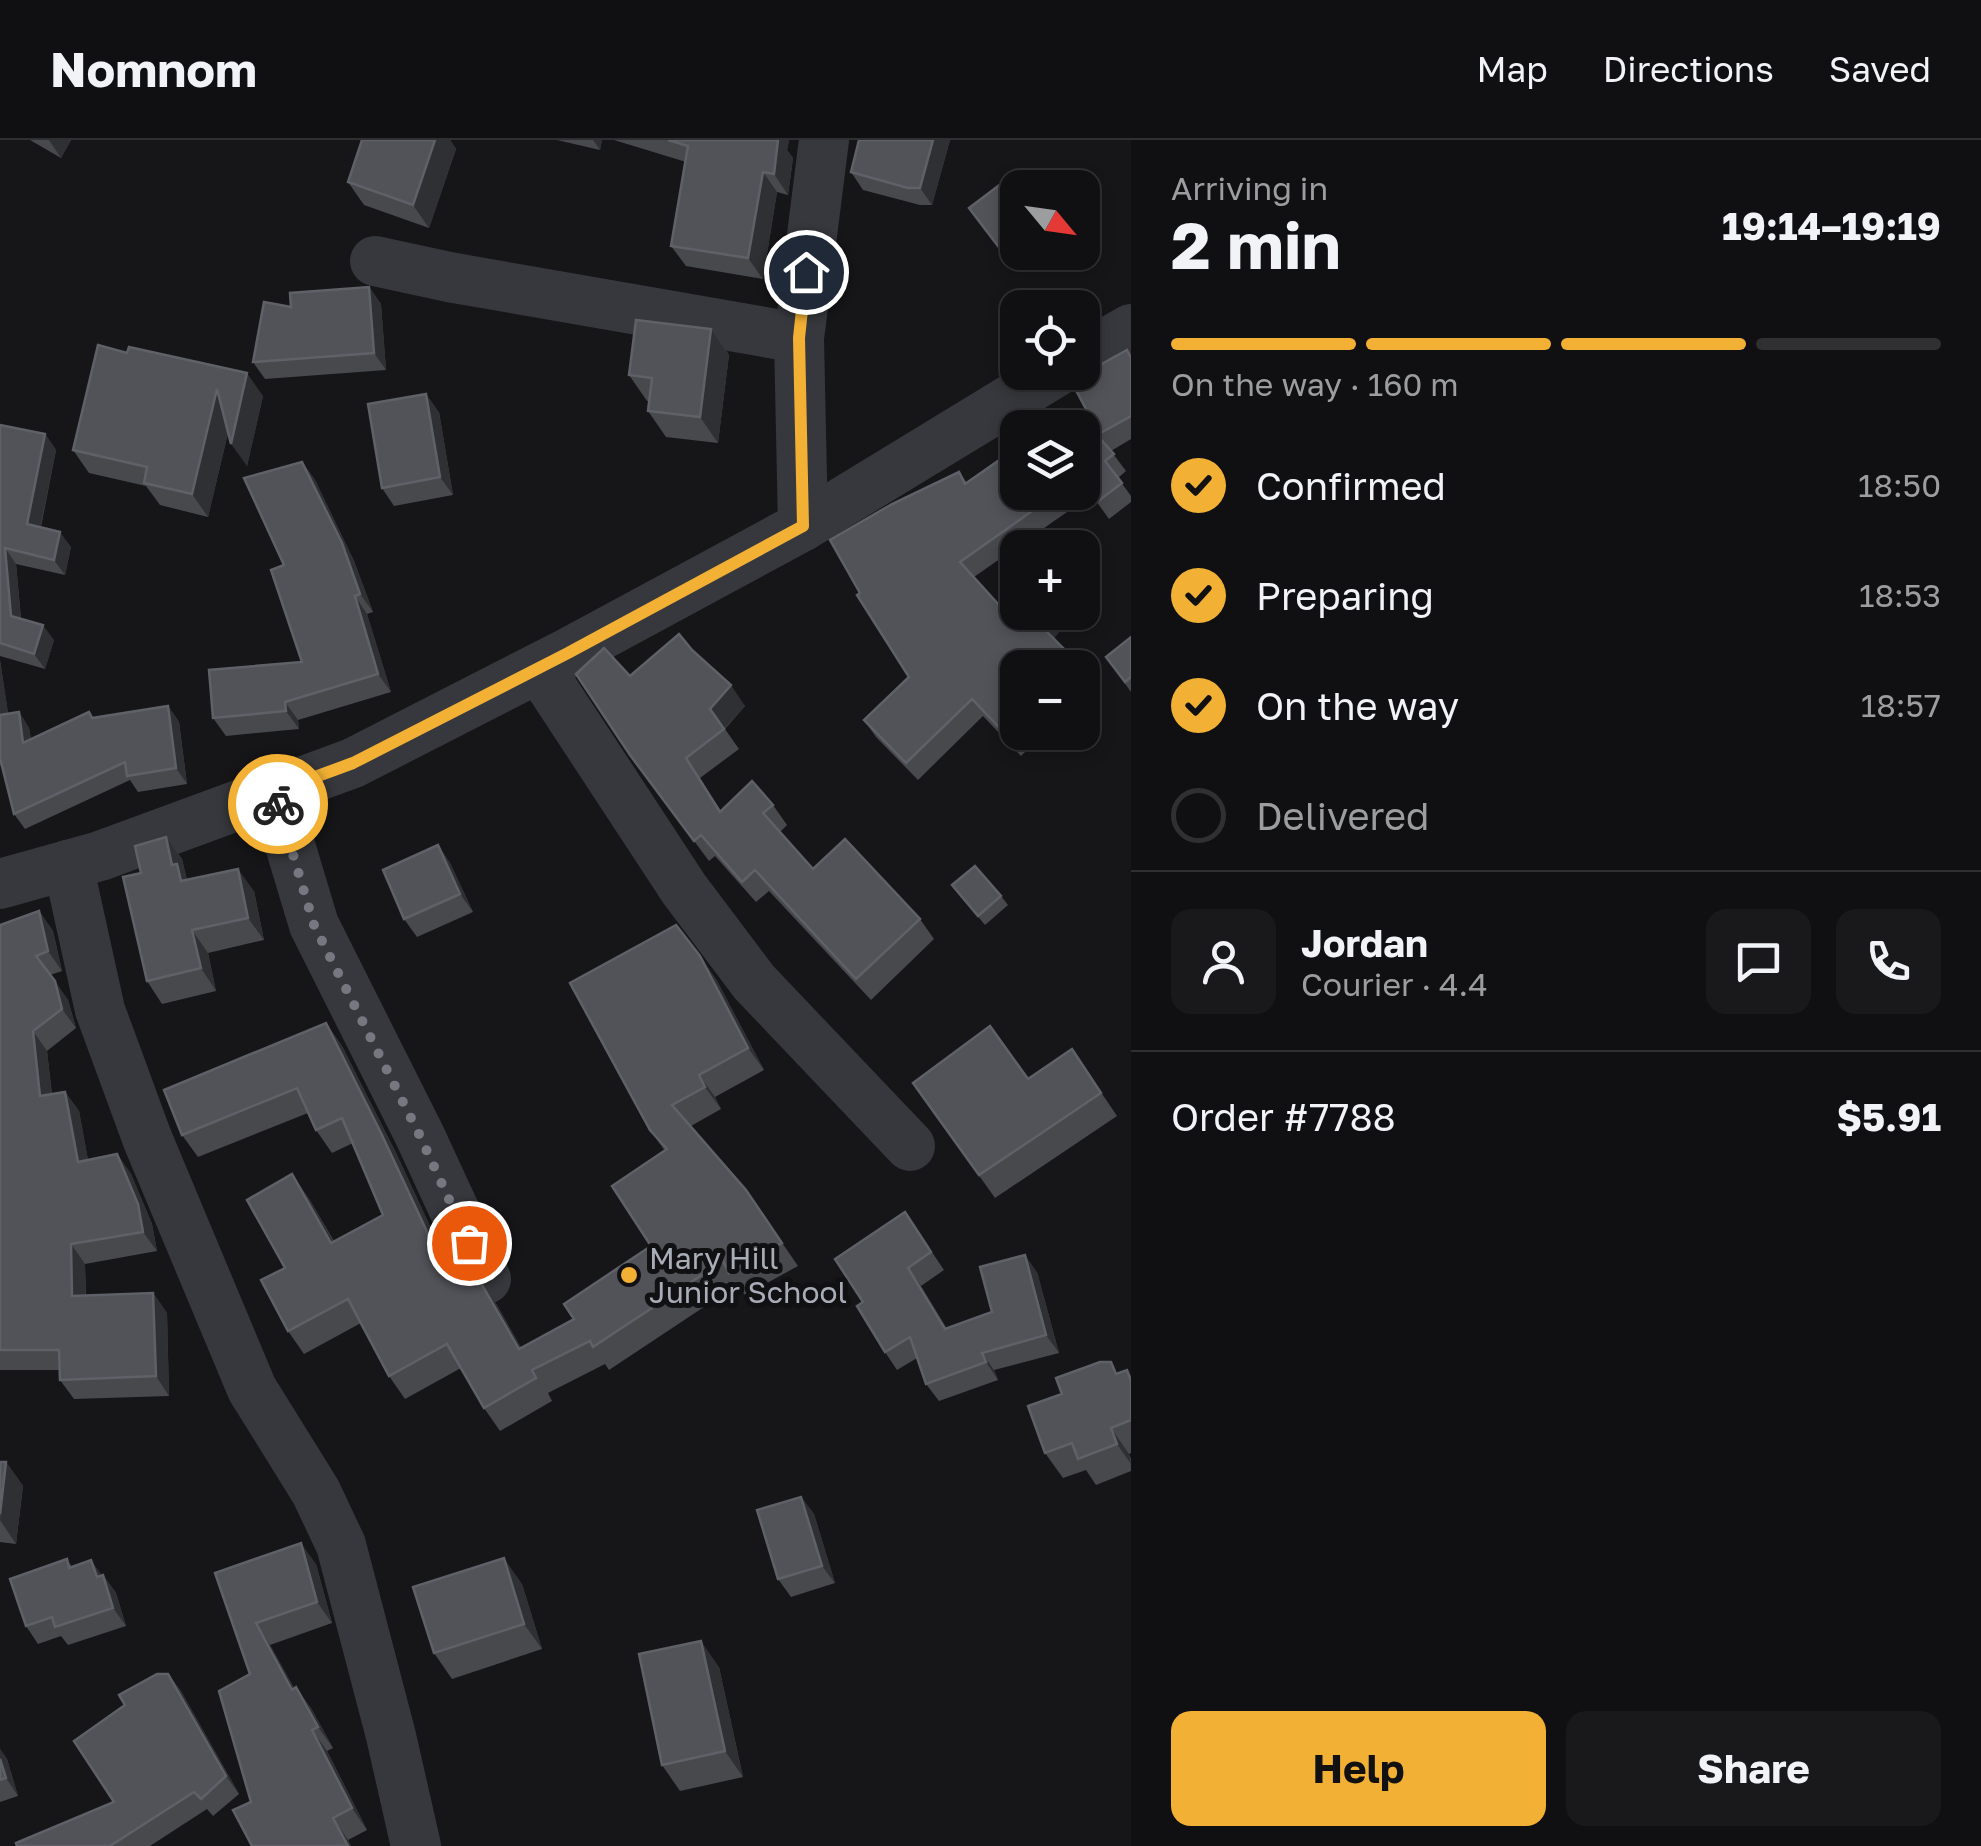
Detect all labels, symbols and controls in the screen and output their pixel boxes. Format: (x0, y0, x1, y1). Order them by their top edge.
text: Nomnom (50, 40, 257, 98)
text: Map (1476, 48, 1548, 90)
text: Directions (1603, 48, 1774, 90)
text: Saved (1829, 48, 1931, 90)
text: Arriving in (1171, 169, 1328, 207)
north arrow (1000, 170, 1100, 270)
map controls (1000, 170, 1100, 750)
text: 19:14–19:19 (1722, 203, 1941, 248)
text: 2 min (1171, 205, 1341, 283)
pin (764, 230, 849, 315)
icon: home (779, 245, 834, 300)
button: locate (1000, 290, 1100, 390)
text: On the way · 160 m (1171, 365, 1459, 403)
button: layers (1000, 410, 1100, 510)
icon: check (1171, 458, 1226, 513)
text: Confirmed (1256, 463, 1446, 508)
text: 18:50 (1858, 466, 1941, 504)
button: + (1000, 530, 1100, 630)
icon: check (1171, 568, 1226, 623)
text: Preparing (1256, 573, 1434, 618)
text: 18:53 (1859, 576, 1941, 614)
button: − (1000, 650, 1100, 750)
icon: check (1171, 678, 1226, 733)
text: On the way (1256, 683, 1459, 728)
text: 18:57 (1861, 686, 1941, 724)
courier (228, 754, 328, 854)
icon: bike (251, 777, 306, 832)
text: Delivered (1256, 793, 1429, 838)
button: person (1171, 909, 1276, 1014)
button: chat (1706, 909, 1811, 1014)
button: phone (1836, 909, 1941, 1014)
text: Jordan (1301, 920, 1428, 965)
text: Courier · 4.4 (1301, 965, 1488, 1003)
text: Order #7788 (1171, 1094, 1396, 1139)
text: $5.91 (1836, 1094, 1941, 1139)
pin (427, 1201, 512, 1286)
icon: bag (442, 1216, 497, 1271)
place label: Mary Hill Junior School (649, 1240, 847, 1310)
marker: Mary Hill Junior School (618, 1264, 640, 1286)
button: Help (1171, 1711, 1546, 1826)
button: Share (1566, 1711, 1941, 1826)

